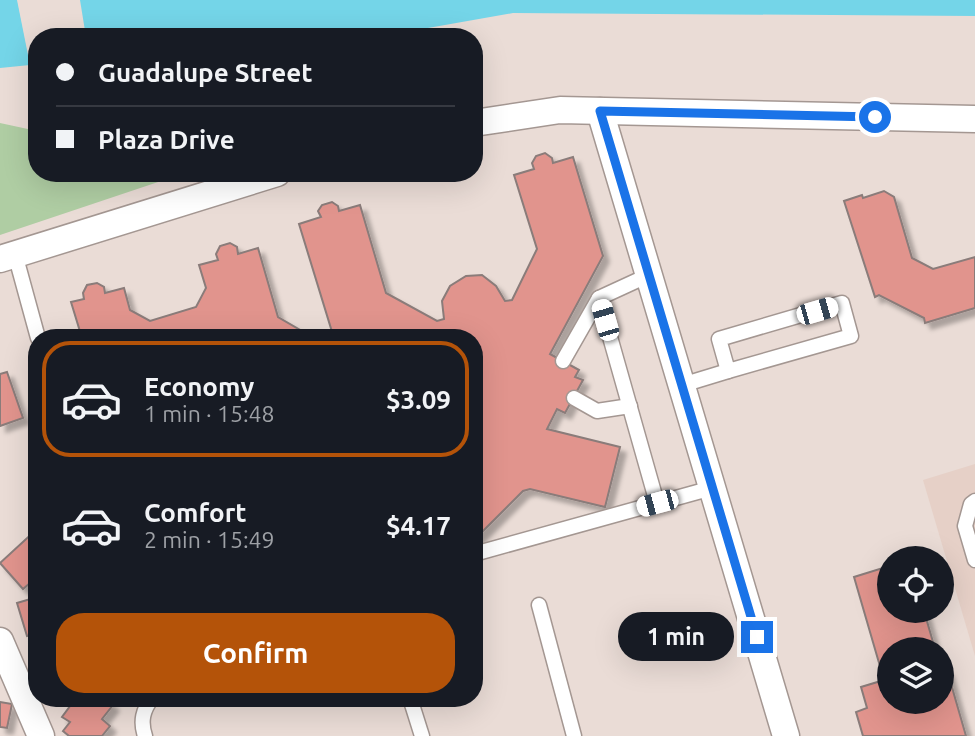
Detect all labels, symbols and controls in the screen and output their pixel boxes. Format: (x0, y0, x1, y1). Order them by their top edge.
text: Guadalupe Street (98, 58, 312, 87)
route start (859, 101, 891, 133)
text: Plaza Drive (98, 125, 235, 154)
car (794, 295, 841, 327)
car (590, 297, 621, 343)
icon: car (60, 368, 123, 431)
text: Economy (144, 372, 254, 401)
text: $3.09 (386, 385, 451, 414)
text: 1 min · 15:48 (144, 401, 275, 426)
car (634, 487, 681, 519)
icon: car (60, 494, 123, 557)
text: Comfort (144, 498, 247, 527)
text: $4.17 (386, 511, 451, 540)
text: 2 min · 15:49 (144, 527, 275, 552)
map controls (877, 546, 954, 714)
button: locate (877, 546, 954, 623)
callout: 1 min (617, 612, 732, 662)
button: Confirm (56, 613, 455, 693)
route end (741, 621, 773, 653)
text: 1 min (647, 624, 705, 649)
button: layers (877, 637, 954, 714)

